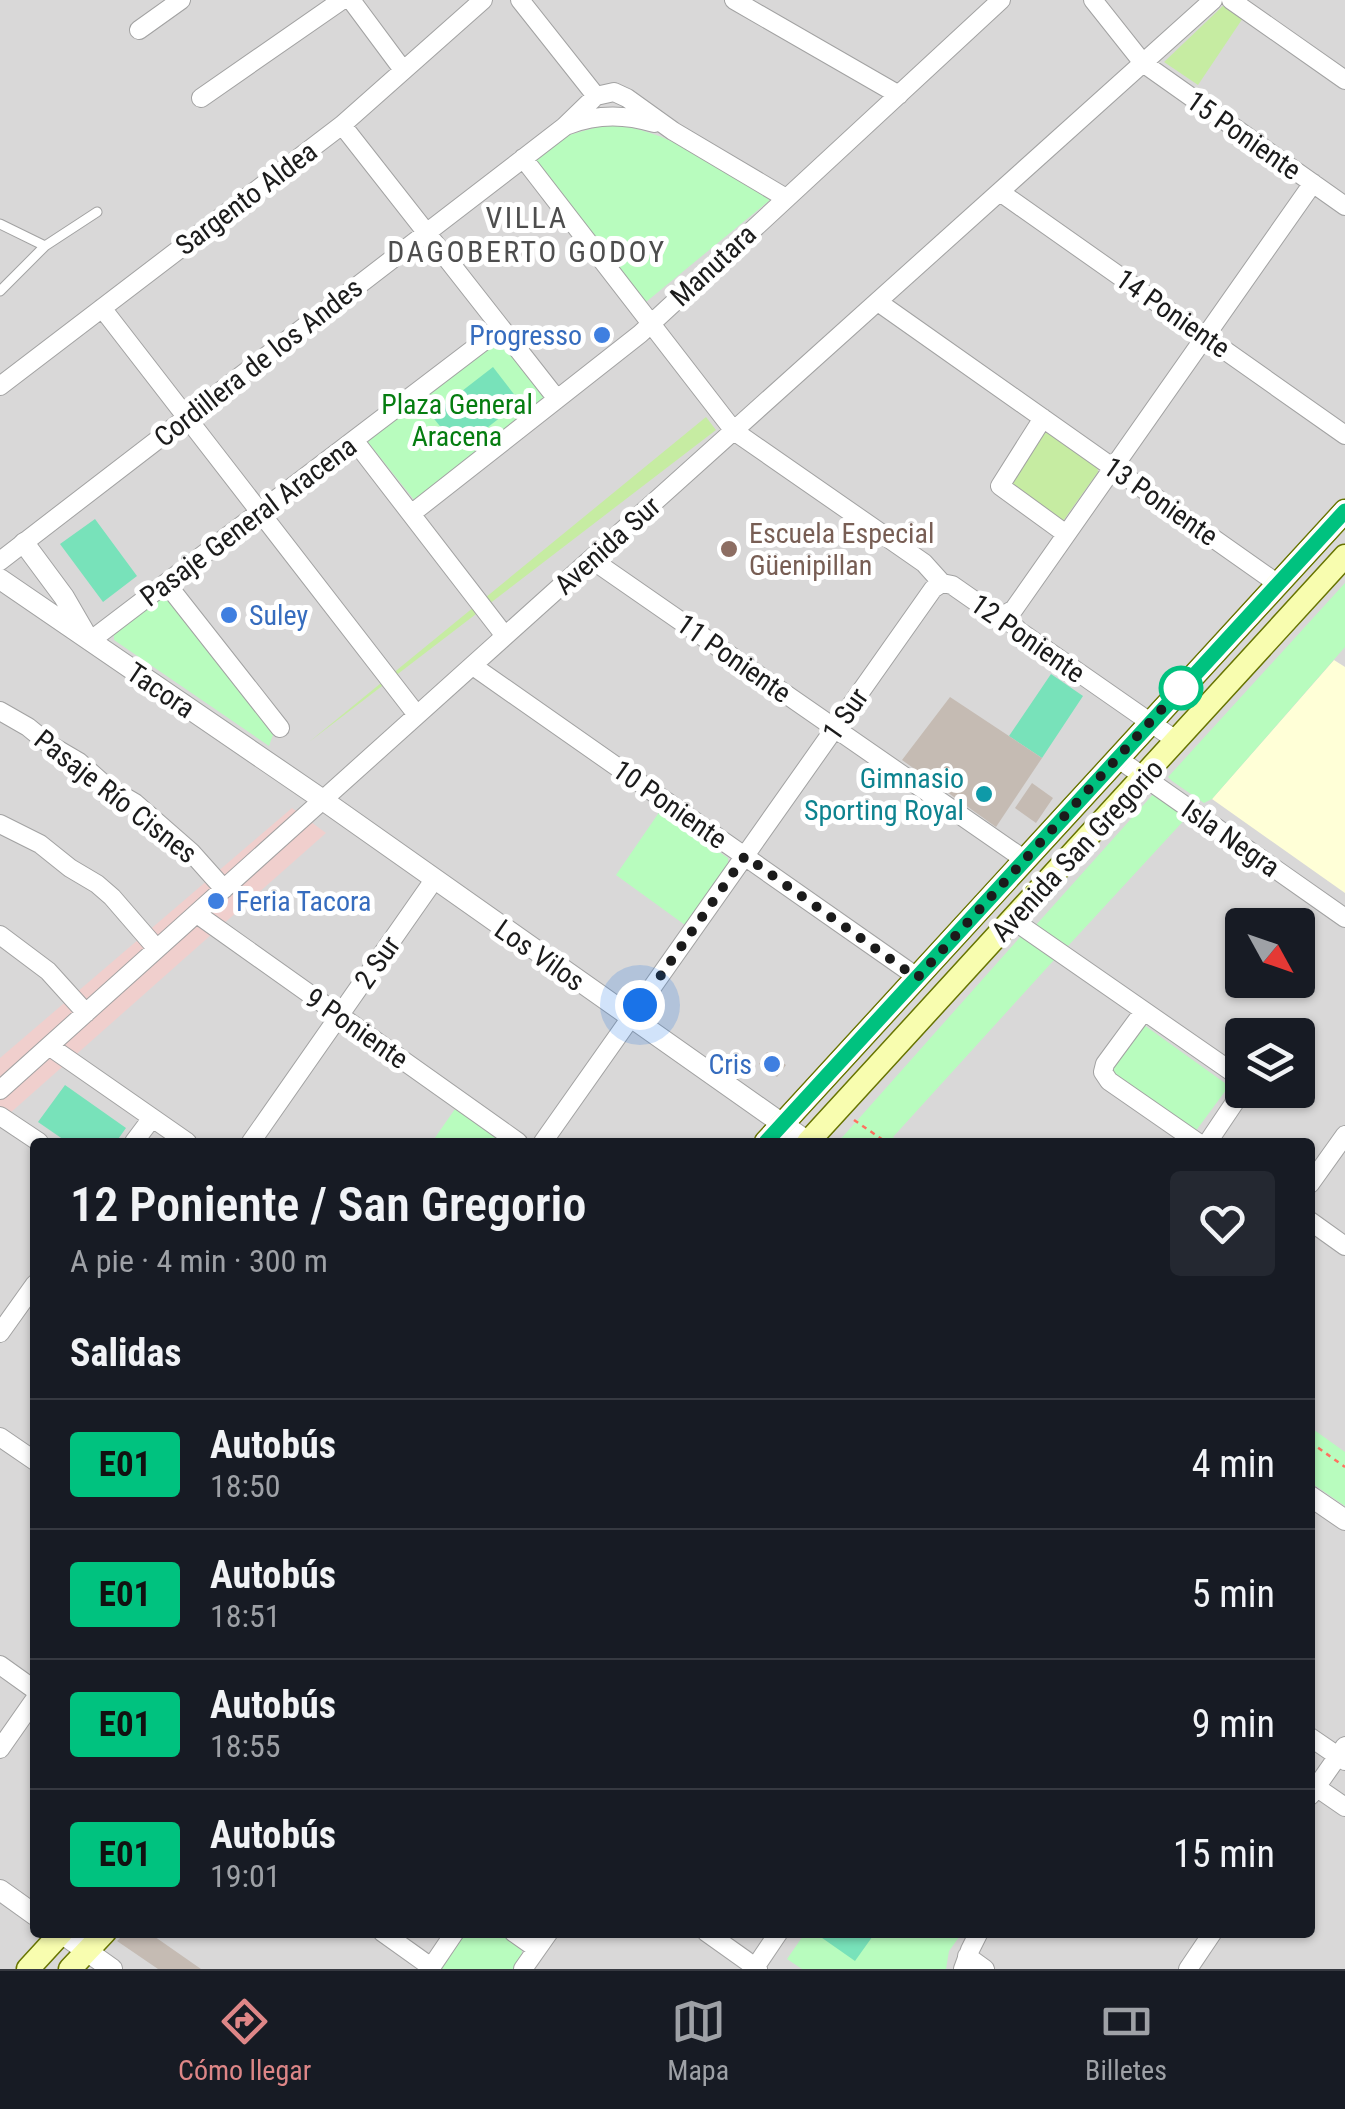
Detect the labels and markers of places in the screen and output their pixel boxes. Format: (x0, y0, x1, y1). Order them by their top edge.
place label: Progresso (469, 319, 582, 352)
marker: Progresso (591, 324, 613, 346)
place label: Escuela Especial Güenipillan (749, 517, 934, 582)
marker: Escuela Especial Güenipillan (718, 538, 740, 560)
place label: Suley (249, 599, 308, 632)
marker: Suley (218, 604, 240, 626)
unlabelled marker (1160, 667, 1202, 709)
place label: Gimnasio Sporting Royal (804, 762, 964, 827)
marker: Gimnasio Sporting Royal (973, 783, 995, 805)
place label: Feria Tacora (236, 885, 371, 918)
marker: Feria Tacora (205, 890, 227, 912)
place label: Cris (708, 1048, 752, 1081)
marker: Cris (761, 1053, 783, 1075)

